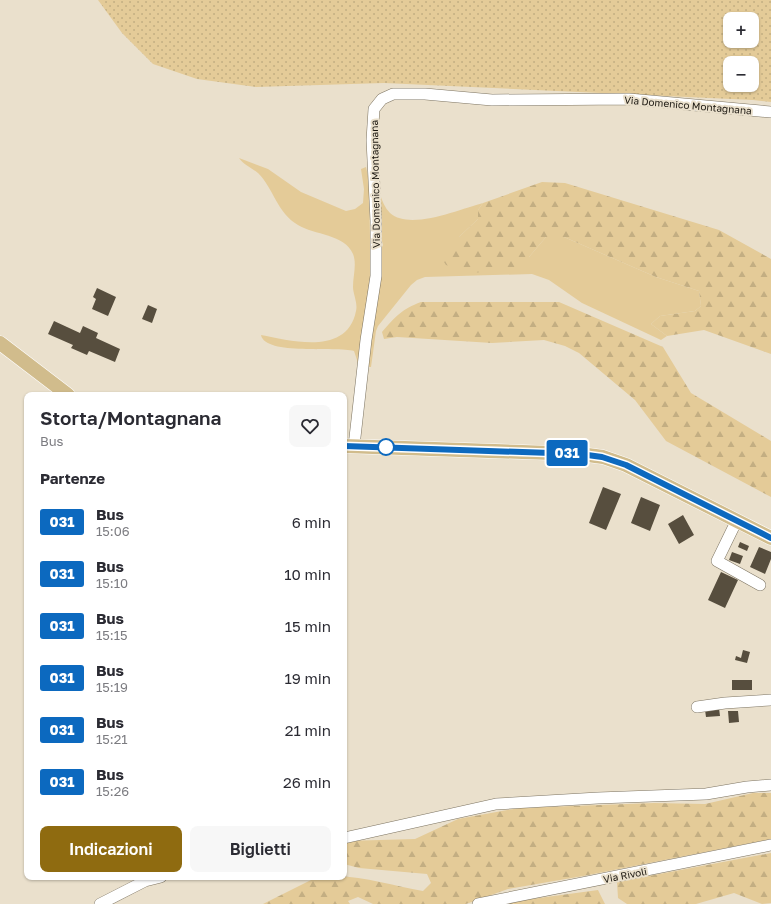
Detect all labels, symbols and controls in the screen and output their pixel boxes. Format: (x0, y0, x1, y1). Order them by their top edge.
map controls (723, 12, 759, 92)
button: + (723, 12, 759, 48)
button: − (723, 56, 759, 92)
street label: Via Domenico Montagnana (624, 93, 752, 117)
street label: Via Domenico Montagnana (368, 120, 382, 248)
button: heart (289, 405, 331, 447)
text: Storta/Montagnana (40, 406, 222, 429)
text: Bus (40, 433, 63, 449)
unlabelled marker (377, 438, 395, 456)
line badge: 031 (544, 440, 590, 466)
text: 031 (555, 444, 579, 461)
text: Partenze (40, 469, 105, 487)
text: Bus (96, 505, 124, 523)
text: 031 (50, 513, 74, 530)
text: 6 min (292, 513, 331, 531)
text: 15:06 (96, 523, 130, 539)
text: Bus (96, 557, 124, 575)
text: 031 (50, 565, 74, 582)
text: 10 min (284, 565, 331, 583)
text: 15:10 (96, 575, 128, 591)
text: Bus (96, 609, 124, 627)
text: 031 (50, 617, 74, 634)
text: 15 min (285, 617, 331, 635)
text: 15:15 (96, 627, 128, 643)
text: Bus (96, 661, 124, 679)
text: 031 (50, 669, 74, 686)
text: 19 min (284, 669, 331, 687)
text: 15:19 (96, 679, 128, 695)
text: Bus (96, 713, 124, 731)
text: 031 (50, 721, 74, 738)
text: 21 min (285, 721, 331, 739)
text: 15:21 (96, 731, 128, 747)
text: Bus (96, 765, 124, 783)
text: 031 (50, 773, 74, 790)
text: 26 min (283, 773, 331, 791)
text: 15:26 (96, 783, 129, 799)
button: Indicazioni (40, 826, 182, 872)
button: Biglietti (190, 826, 331, 872)
street label: Via Rivoli (602, 865, 648, 885)

